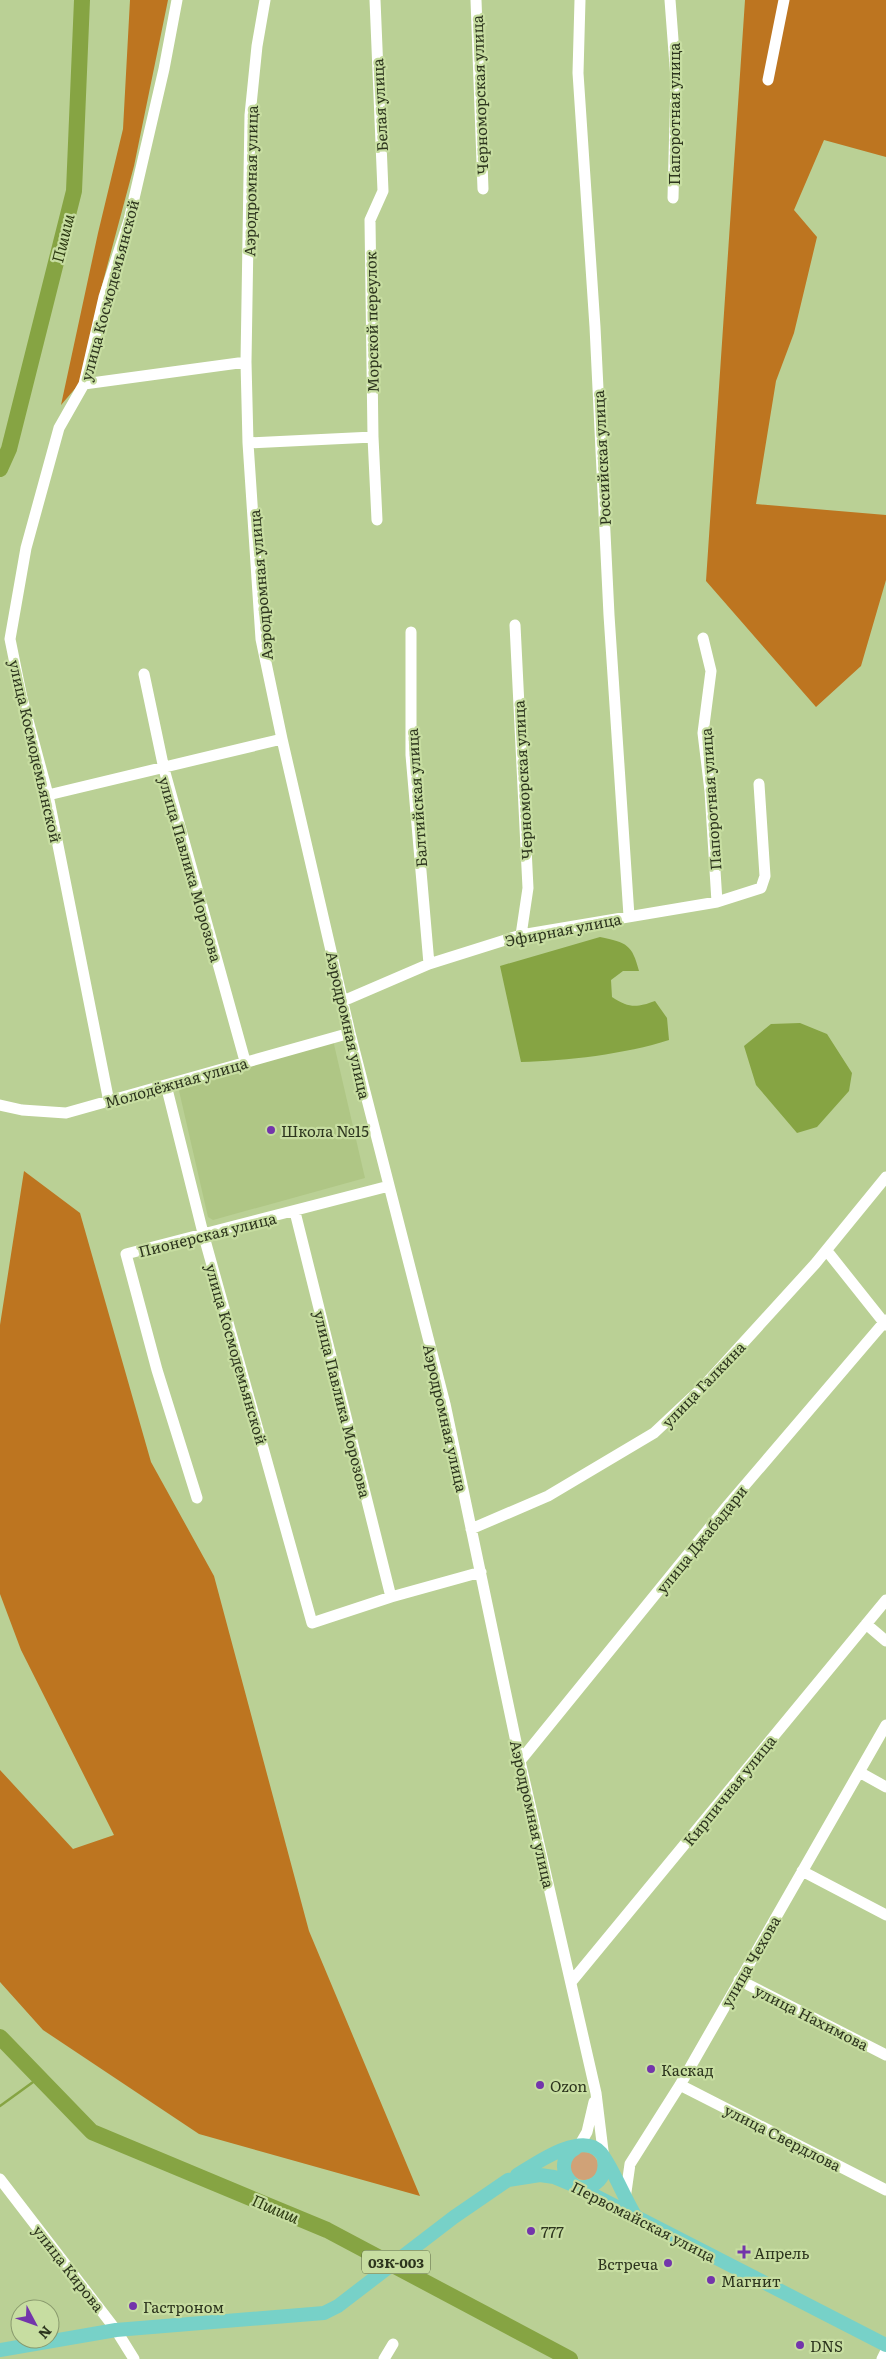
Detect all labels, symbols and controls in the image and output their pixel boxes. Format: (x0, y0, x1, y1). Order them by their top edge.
street label: Черноморская улица (465, 14, 493, 175)
street label: Папоротная улица (662, 42, 685, 185)
street label: Белая улица (365, 57, 393, 152)
street label: Аэродромная улица (237, 104, 263, 257)
street label: улица Космодемьянской (74, 197, 144, 383)
water label: Пшиш (44, 211, 80, 265)
street label: Морской переулок (358, 251, 384, 393)
street label: Российская улица (586, 389, 616, 526)
street label: Аэродромная улица (242, 508, 278, 661)
street label: улица Космодемьянской (4, 657, 68, 845)
street label: Черноморская улица (506, 699, 538, 860)
street label: Папоротная улица (693, 726, 726, 871)
street label: Балтийская улица (400, 727, 432, 868)
street label: улица Павлика Морозова (153, 773, 229, 965)
street label: Эфирная улица (503, 906, 624, 952)
street label: Аэродромная улица (321, 949, 377, 1102)
street label: Молодёжная улица (102, 1050, 251, 1113)
place label: Школа №15 (281, 1119, 369, 1142)
marker: Школа №15 (265, 1124, 277, 1136)
street label: Пионерская улица (136, 1206, 279, 1262)
street label: улица Космодемьянской (200, 1261, 274, 1447)
street label: улица Павлика Морозова (309, 1308, 378, 1501)
street label: улица Галкина (656, 1335, 751, 1432)
street label: Аэродромная улица (418, 1342, 474, 1495)
street label: улица Джабадари (650, 1480, 752, 1598)
street label: Кирпичная улица (677, 1729, 781, 1850)
street label: Аэродромная улица (505, 1738, 561, 1891)
street label: улица Чехова (715, 1910, 786, 2011)
street label: улица Нахимова (751, 1978, 874, 2056)
place label: Каскад (661, 2058, 714, 2081)
marker: Каскад (645, 2063, 657, 2075)
place label: Ozon (550, 2074, 587, 2097)
marker: Ozon (534, 2079, 546, 2091)
street label: улица Свердлова (721, 2098, 846, 2177)
street label: Первомайская улица (568, 2175, 721, 2268)
water label: Пшиш (248, 2187, 304, 2229)
street label: улица Кирова (28, 2220, 111, 2317)
place label: 777 (541, 2220, 564, 2243)
marker: 777 (525, 2225, 537, 2237)
place label: Апрель (754, 2241, 810, 2264)
marker: Апрель (738, 2246, 750, 2258)
road number: 03К-003 (362, 2250, 430, 2274)
place label: Встреча (597, 2252, 659, 2275)
marker: Встреча (662, 2257, 674, 2269)
place label: Магнит (721, 2269, 781, 2292)
marker: Магнит (705, 2274, 717, 2286)
place label: Гастроном (143, 2295, 224, 2318)
north arrow (10, 2299, 60, 2349)
marker: Гастроном (127, 2300, 139, 2312)
text: N (34, 2322, 57, 2344)
place label: DNS (810, 2334, 843, 2357)
marker: DNS (794, 2339, 806, 2351)

